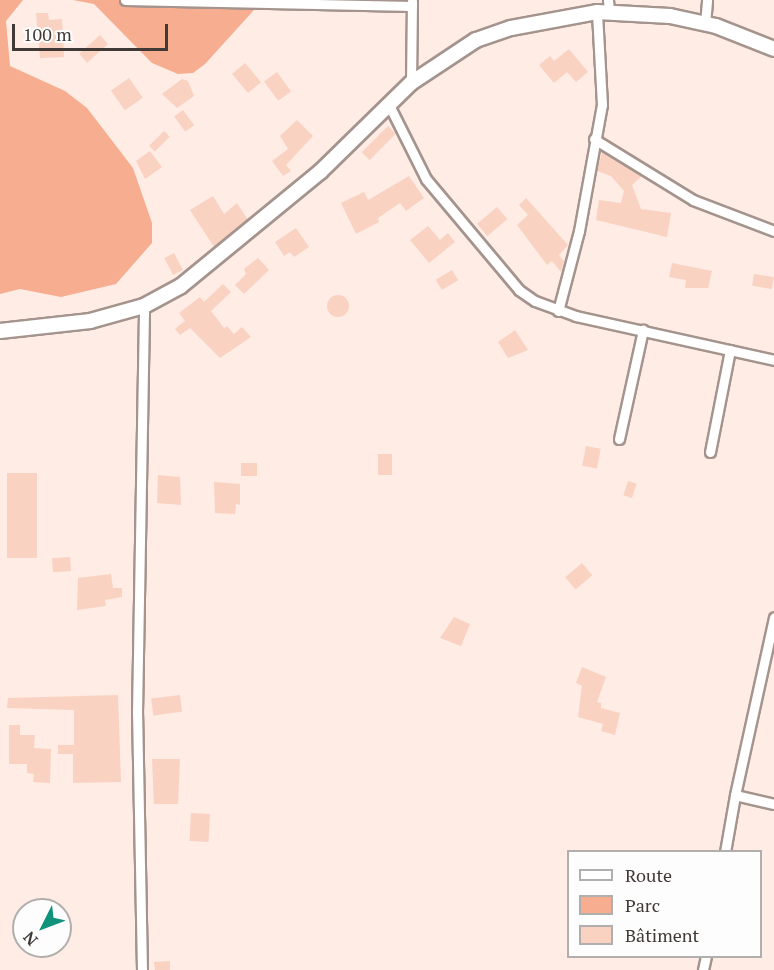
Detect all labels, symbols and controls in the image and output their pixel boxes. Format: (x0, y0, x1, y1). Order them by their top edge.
scale bar (15, 12, 171, 50)
text: 100 m (23, 22, 72, 46)
legend (567, 850, 762, 958)
text: Route (625, 863, 672, 887)
text: Parc (625, 893, 660, 917)
north arrow (12, 898, 72, 958)
text: Bâtiment (625, 923, 699, 947)
text: N (18, 927, 42, 951)

